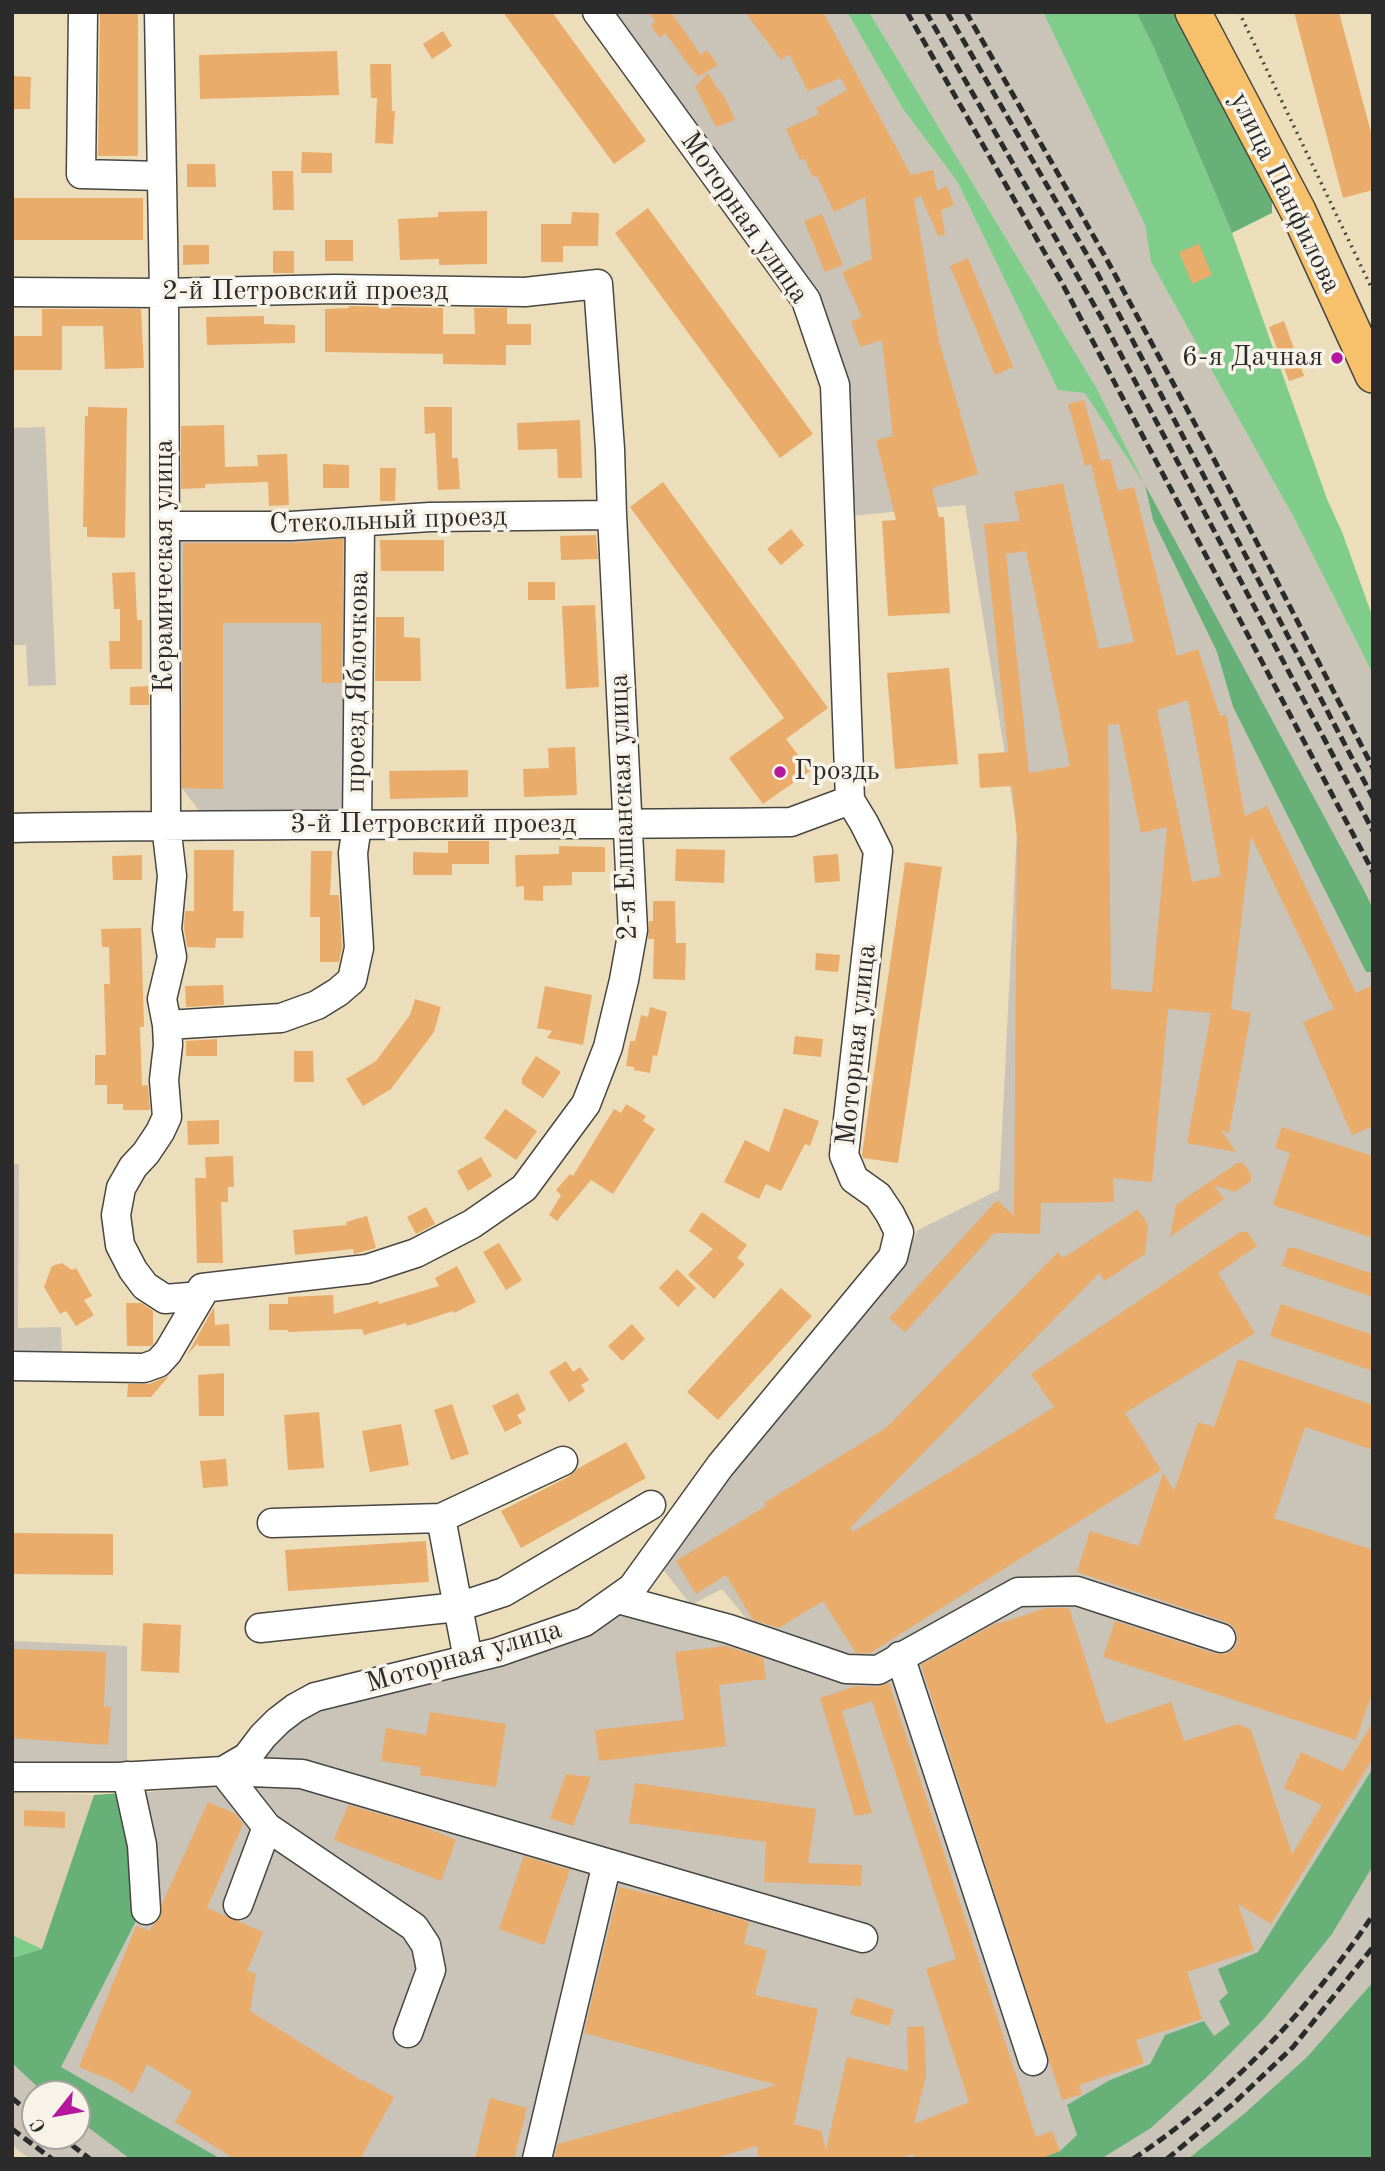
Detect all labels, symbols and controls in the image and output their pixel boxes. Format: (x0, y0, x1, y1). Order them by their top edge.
street label: улица Панфилова (1222, 87, 1348, 299)
street label: Моторная улица (672, 126, 816, 310)
street label: 2-й Петровский проезд (162, 275, 448, 309)
place label: 6-я Дачная (1182, 341, 1323, 375)
marker: 6-я Дачная (1329, 350, 1345, 366)
street label: Керамическая улица (148, 439, 182, 693)
street label: Стекольный проезд (269, 500, 507, 542)
street label: проезд Яблочкова (339, 571, 377, 793)
street label: 2-я Елшанская улица (603, 673, 645, 941)
place label: Гроздь (794, 755, 880, 789)
marker: Гроздь (772, 764, 788, 780)
street label: 3-й Петровский проезд (290, 808, 576, 842)
street label: Моторная улица (830, 943, 884, 1147)
street label: Моторная улица (362, 1613, 566, 1701)
north arrow (21, 2080, 91, 2150)
text: С (28, 2115, 51, 2135)

